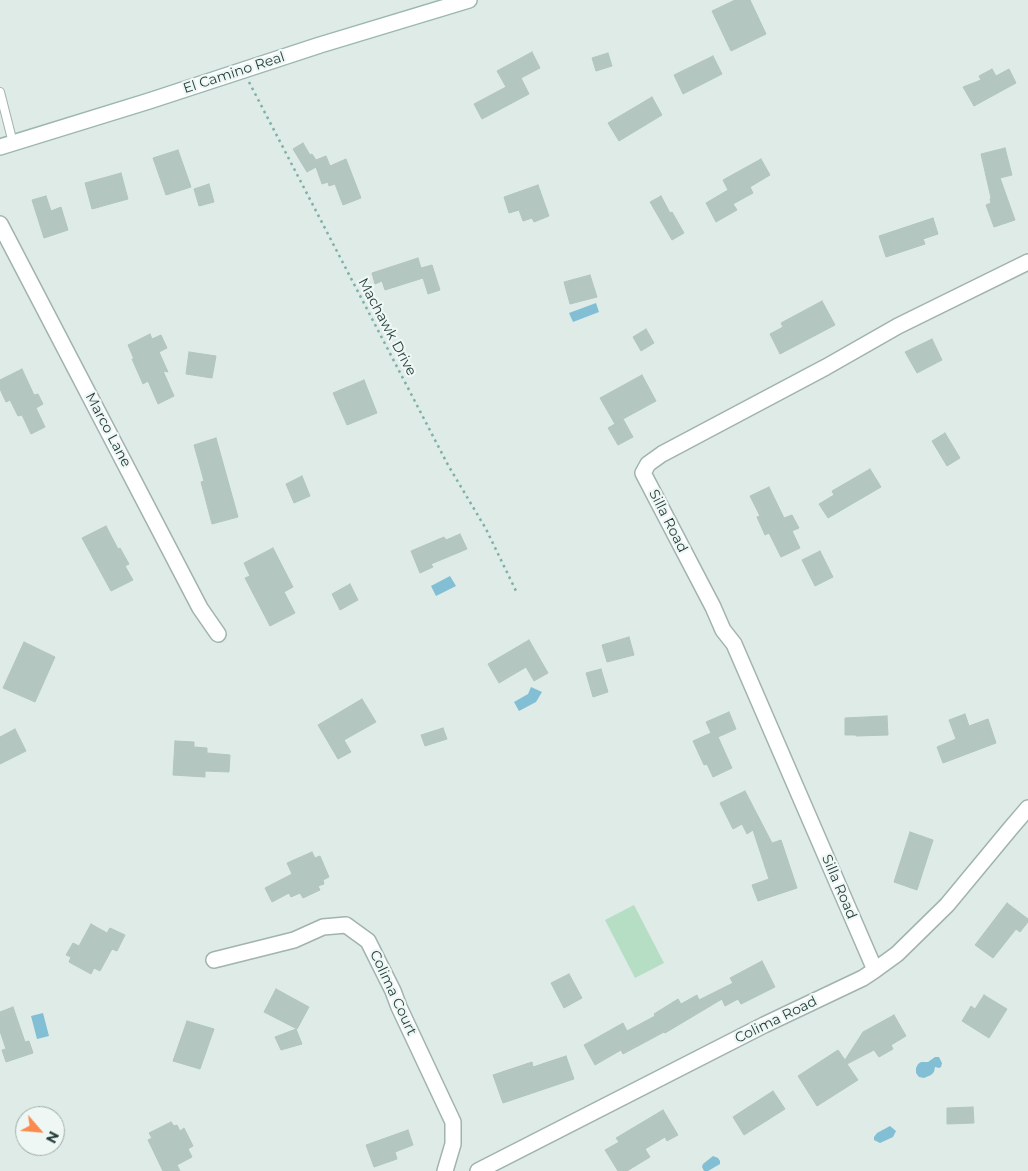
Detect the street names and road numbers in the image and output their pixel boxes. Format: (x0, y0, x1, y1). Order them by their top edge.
street label: El Camino Real (181, 49, 287, 97)
street label: Machawk Drive (354, 275, 420, 379)
street label: Marco Lane (81, 390, 135, 470)
street label: Silla Road (645, 487, 691, 555)
street label: Silla Road (818, 852, 860, 922)
street label: Colima Court (366, 948, 420, 1038)
street label: Colima Road (732, 993, 820, 1047)

